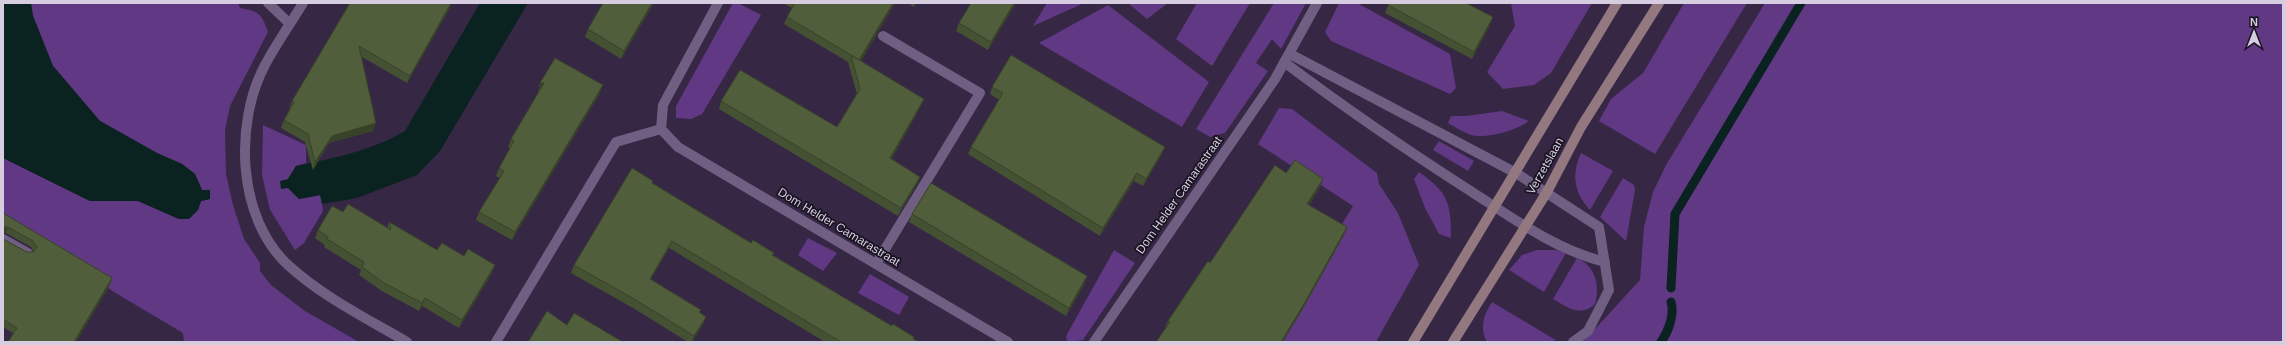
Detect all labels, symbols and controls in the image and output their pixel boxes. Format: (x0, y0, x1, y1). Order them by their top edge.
north arrow (2234, 12, 2274, 52)
text: N (2250, 16, 2258, 28)
street label: Dom Helder Camarastraat (1133, 133, 1225, 256)
street label: Verzetslaan (1524, 135, 1566, 197)
street label: Dom Helder Camarastraat (775, 185, 903, 269)

